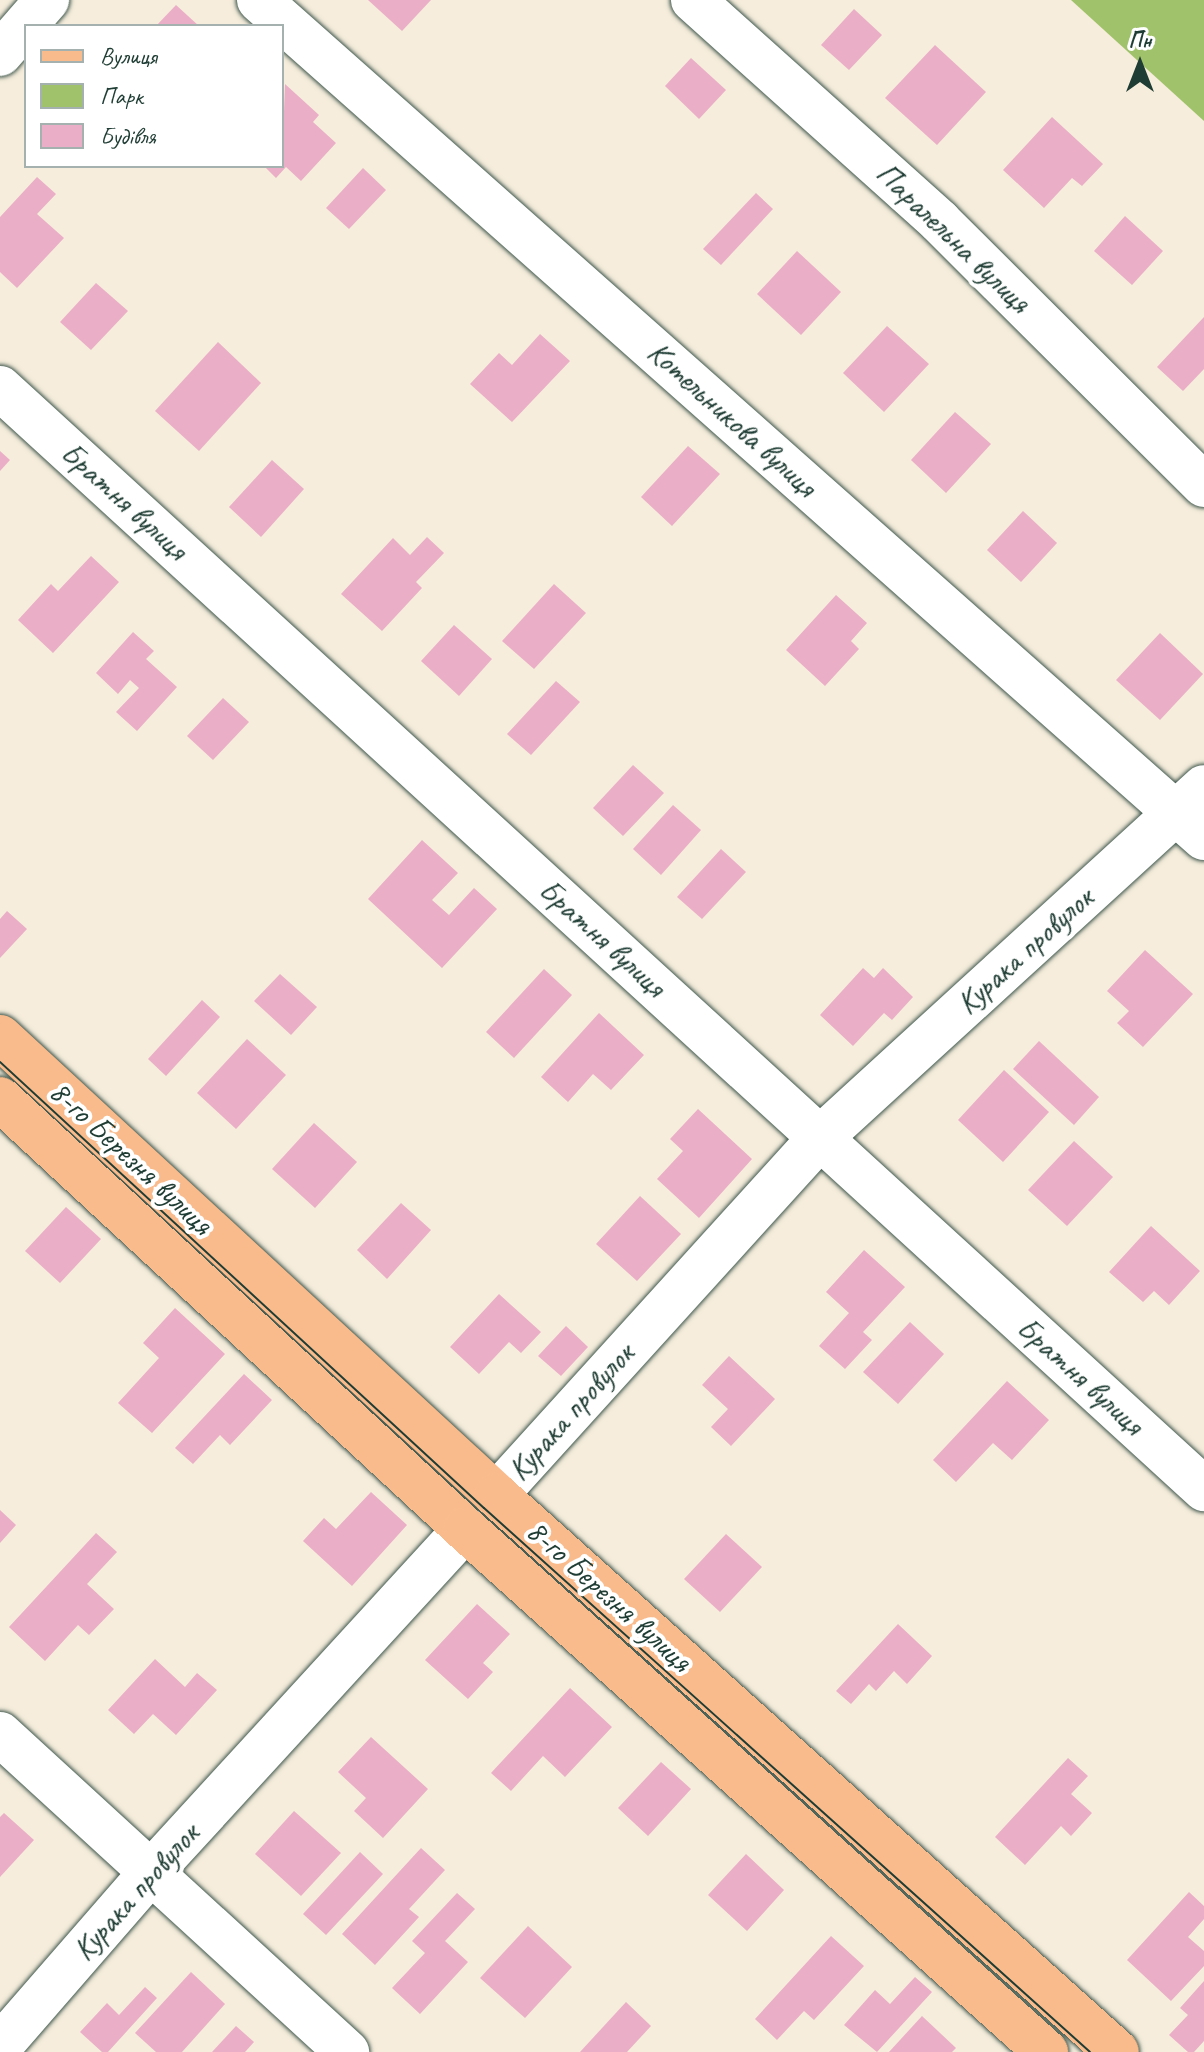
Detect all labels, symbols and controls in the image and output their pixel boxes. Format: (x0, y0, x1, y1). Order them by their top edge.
legend (24, 24, 284, 168)
north arrow (1100, 24, 1180, 104)
text: Пн (1128, 26, 1152, 54)
text: Вулиця (100, 41, 157, 71)
text: Парк (100, 81, 143, 111)
text: Будівля (100, 121, 156, 151)
street label: Паралельна вулиця (867, 154, 1039, 322)
street label: Котельникова вулиця (638, 332, 826, 506)
street label: Братня вулиця (51, 433, 197, 569)
street label: Братня вулиця (529, 870, 675, 1006)
street label: Курака провулок (948, 879, 1102, 1023)
street label: 8-го Березня вулиця (41, 1072, 221, 1244)
street label: Братня вулиця (1007, 1308, 1153, 1444)
street label: Курака провулок (499, 1335, 643, 1489)
street label: 8-го Березня вулиця (518, 1511, 700, 1681)
street label: Курака провулок (64, 1815, 208, 1969)

